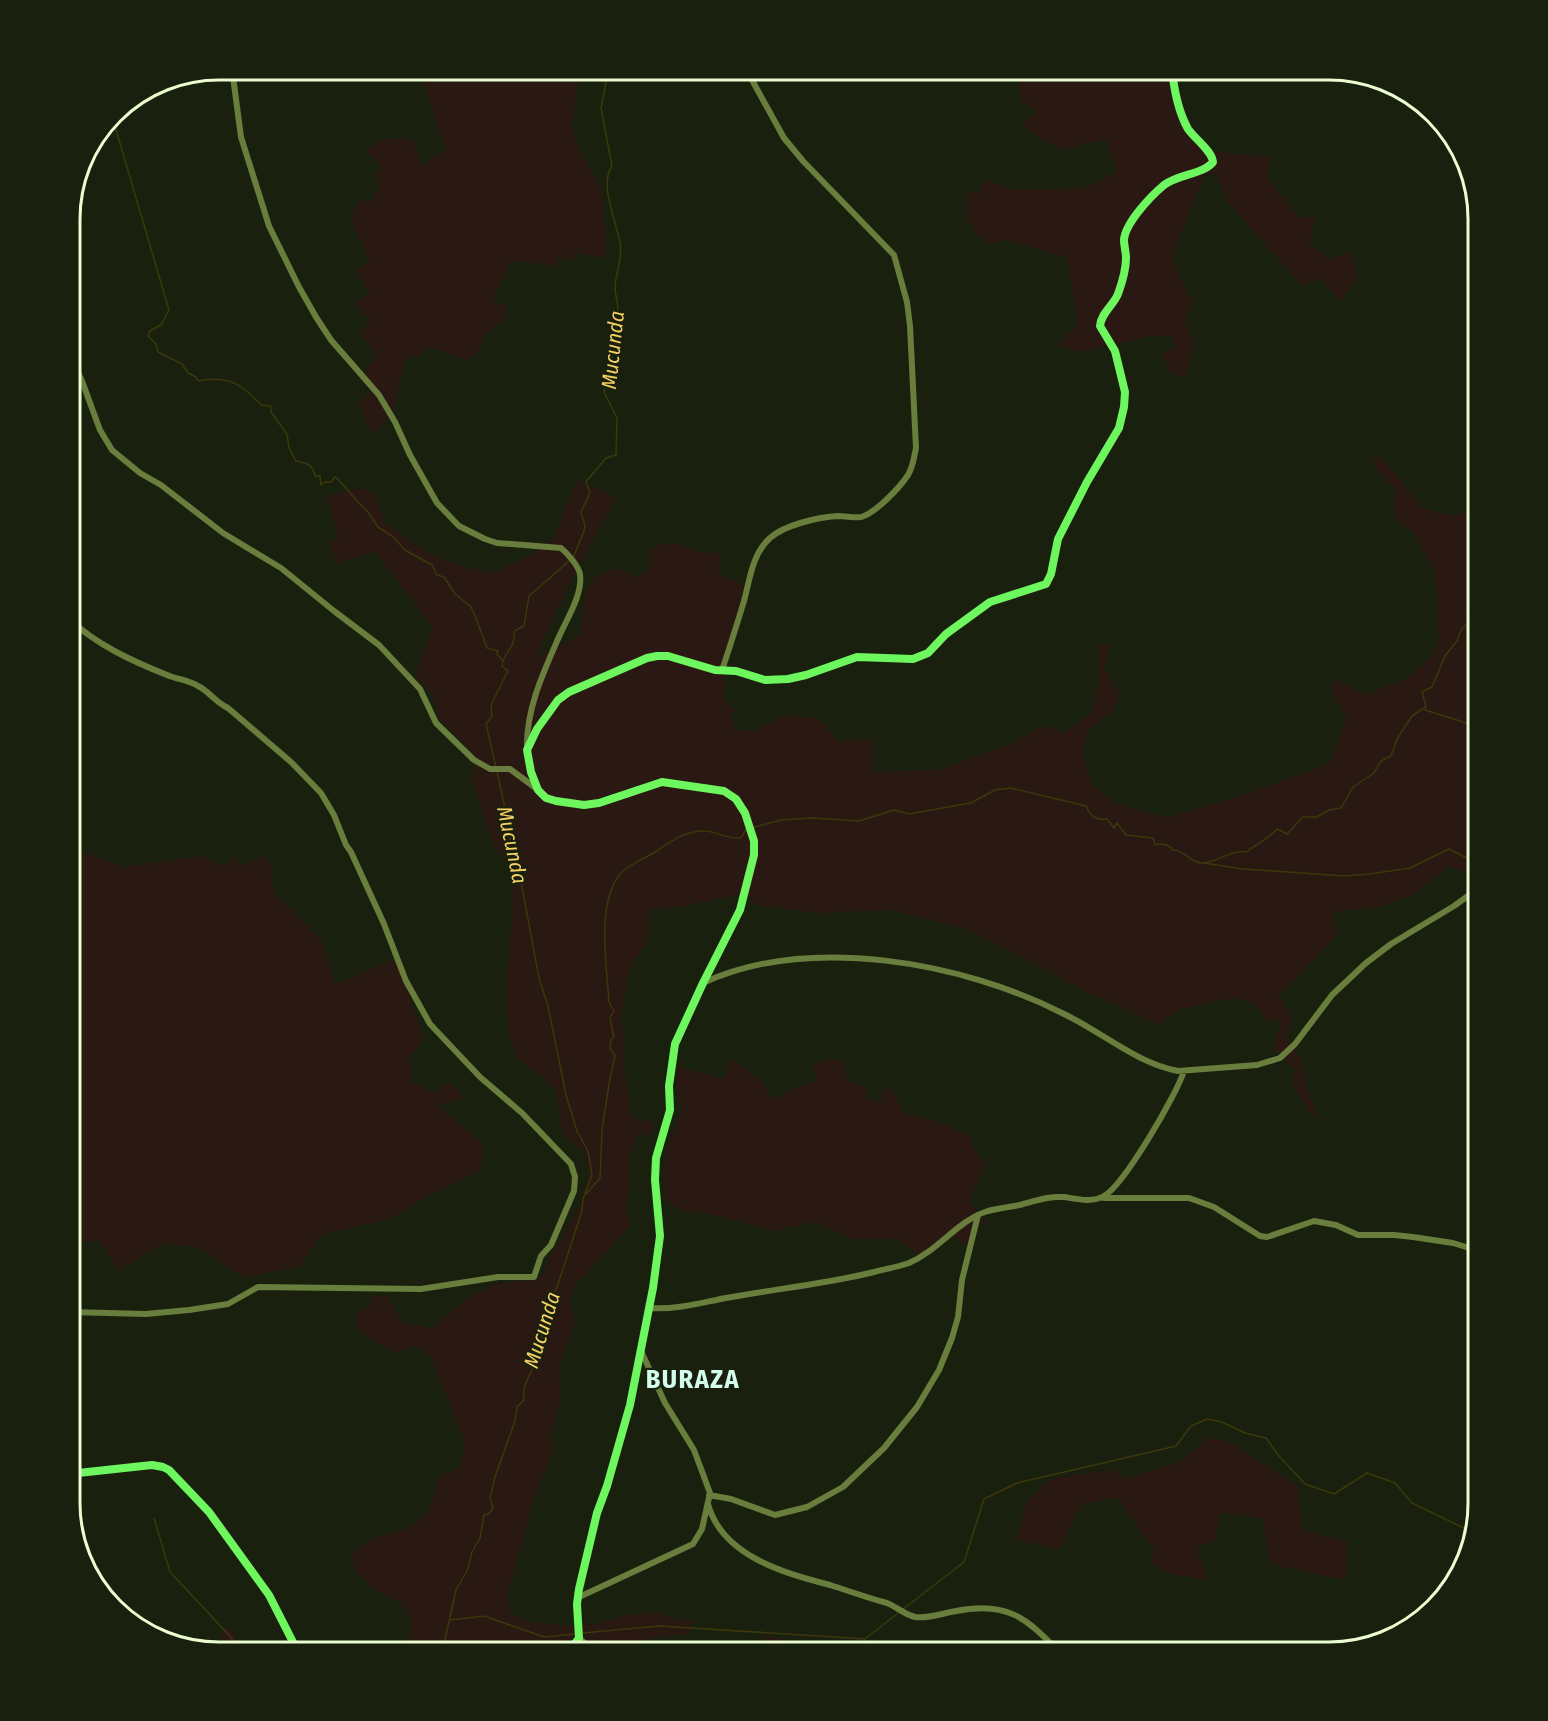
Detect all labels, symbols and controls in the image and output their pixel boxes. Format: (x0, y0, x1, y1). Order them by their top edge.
water label: Mucunda (596, 310, 630, 390)
water label: Mucunda (491, 804, 533, 886)
water label: Mucunda (518, 1289, 566, 1371)
district label: BURAZA (646, 1364, 740, 1395)

